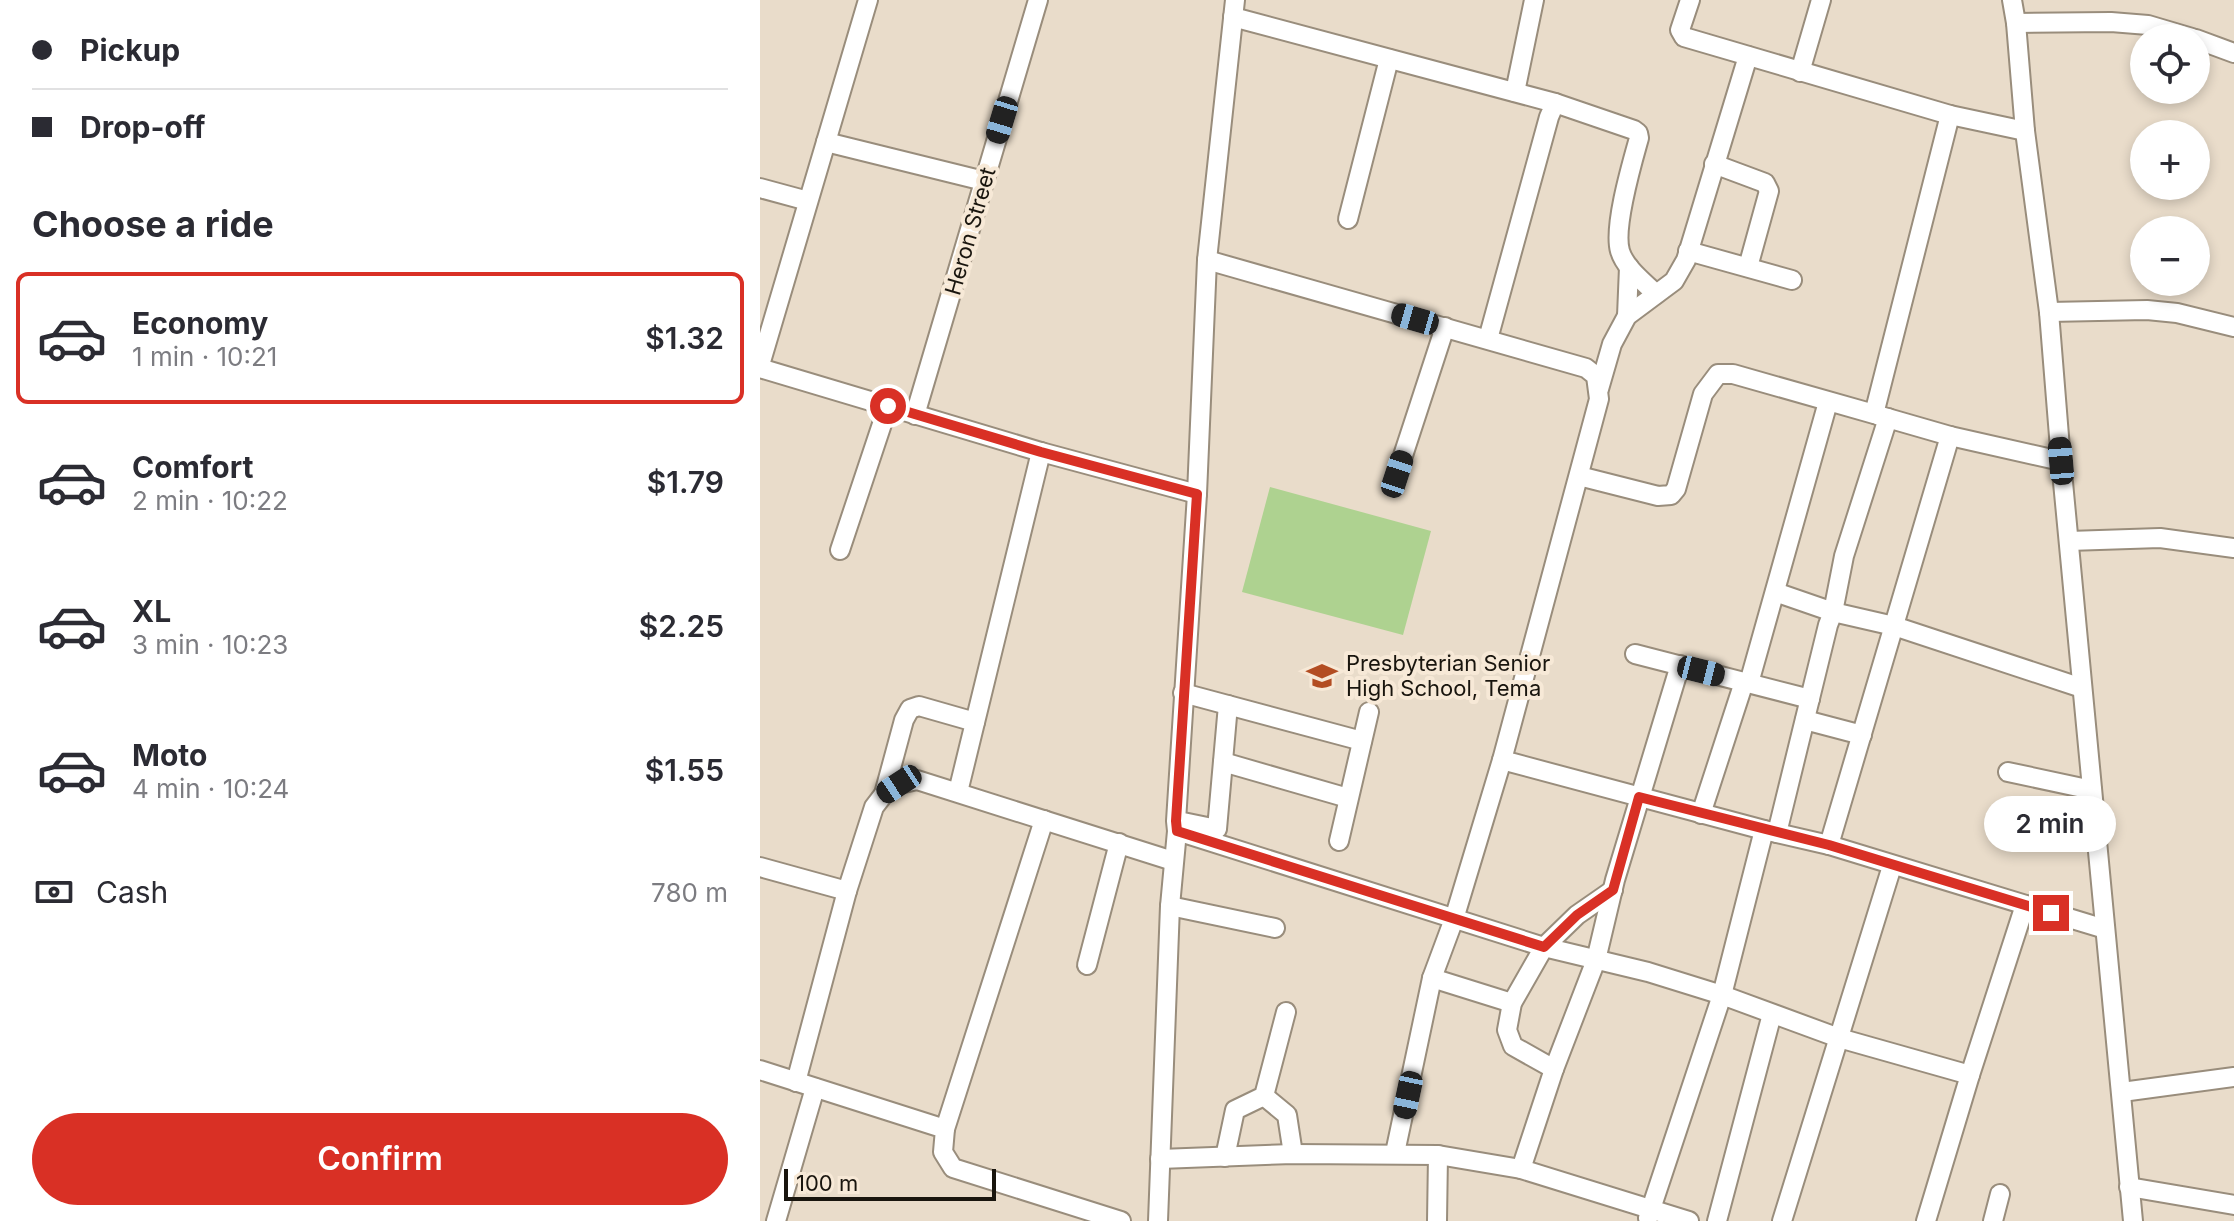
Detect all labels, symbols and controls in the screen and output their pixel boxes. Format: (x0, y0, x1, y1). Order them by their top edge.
map controls (2130, 24, 2210, 296)
button: locate (2130, 24, 2210, 104)
text: Pickup (80, 32, 180, 68)
car (984, 94, 1020, 146)
text: Drop-off (80, 109, 206, 145)
button: + (2130, 120, 2210, 200)
street label: Heron Street (939, 164, 1001, 298)
text: Choose a ride (32, 202, 274, 246)
button: − (2130, 216, 2210, 296)
car (1389, 301, 1441, 337)
icon: car (36, 302, 108, 374)
text: Economy (132, 305, 268, 341)
text: $1.32 (645, 320, 724, 356)
text: 1 min · 10:21 (132, 341, 277, 372)
route start (870, 388, 906, 424)
car (2047, 436, 2075, 486)
icon: car (36, 446, 108, 518)
car (1378, 447, 1416, 501)
text: Comfort (132, 449, 253, 485)
text: $1.79 (647, 464, 724, 500)
text: 2 min · 10:22 (132, 485, 288, 516)
icon: car (36, 590, 108, 662)
text: XL (132, 593, 171, 629)
text: $2.25 (639, 608, 724, 644)
text: 3 min · 10:23 (132, 629, 288, 660)
place label: Presbyterian Senior High School, Tema (1346, 650, 1550, 701)
car (1675, 654, 1727, 688)
school or university icon: Presbyterian Senior High School, Tema (1305, 659, 1339, 693)
icon: car (36, 734, 108, 806)
text: Moto (132, 737, 207, 773)
text: $1.55 (645, 752, 724, 788)
car (872, 761, 926, 807)
text: 4 min · 10:24 (132, 773, 289, 804)
callout: 2 min (1985, 797, 2117, 853)
text: 2 min (2016, 808, 2084, 839)
icon: cash (32, 870, 76, 914)
text: Cash (96, 874, 168, 910)
text: 780 m (651, 877, 728, 908)
route end (2033, 895, 2069, 931)
car (1391, 1069, 1425, 1121)
button: Confirm (32, 1113, 728, 1205)
scale bar (784, 1165, 996, 1201)
text: 100 m (796, 1170, 858, 1196)

